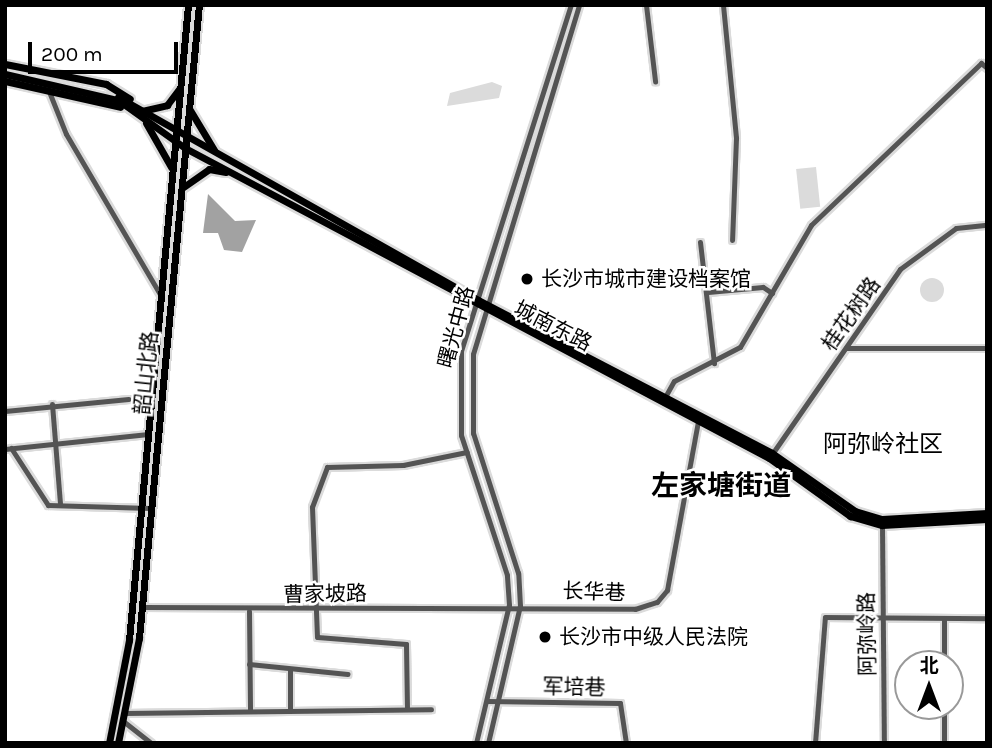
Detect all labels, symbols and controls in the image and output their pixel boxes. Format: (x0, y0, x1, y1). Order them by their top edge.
scale bar (32, 28, 182, 72)
text: 200 m (41, 42, 103, 66)
place label: 长沙市城市建设档案馆 (541, 266, 751, 292)
marker: 长沙市城市建设档案馆 (519, 271, 535, 287)
street label: 桂花树路 (817, 272, 885, 356)
street label: 曙光中路 (433, 283, 479, 371)
street label: 城南东路 (510, 296, 596, 356)
street label: 韶山北路 (129, 330, 163, 416)
district label: 阿弥岭社区 (823, 431, 943, 459)
district label: 左家塘街道 (651, 469, 791, 503)
street label: 长华巷 (562, 578, 626, 606)
street label: 曹家坡路 (283, 581, 367, 607)
street label: 阿弥岭路 (854, 592, 880, 676)
place label: 长沙市中级人民法院 (559, 624, 748, 650)
marker: 长沙市中级人民法院 (537, 629, 553, 645)
north arrow (894, 650, 964, 720)
text: 北 (919, 655, 939, 677)
street label: 军培巷 (542, 674, 606, 700)

